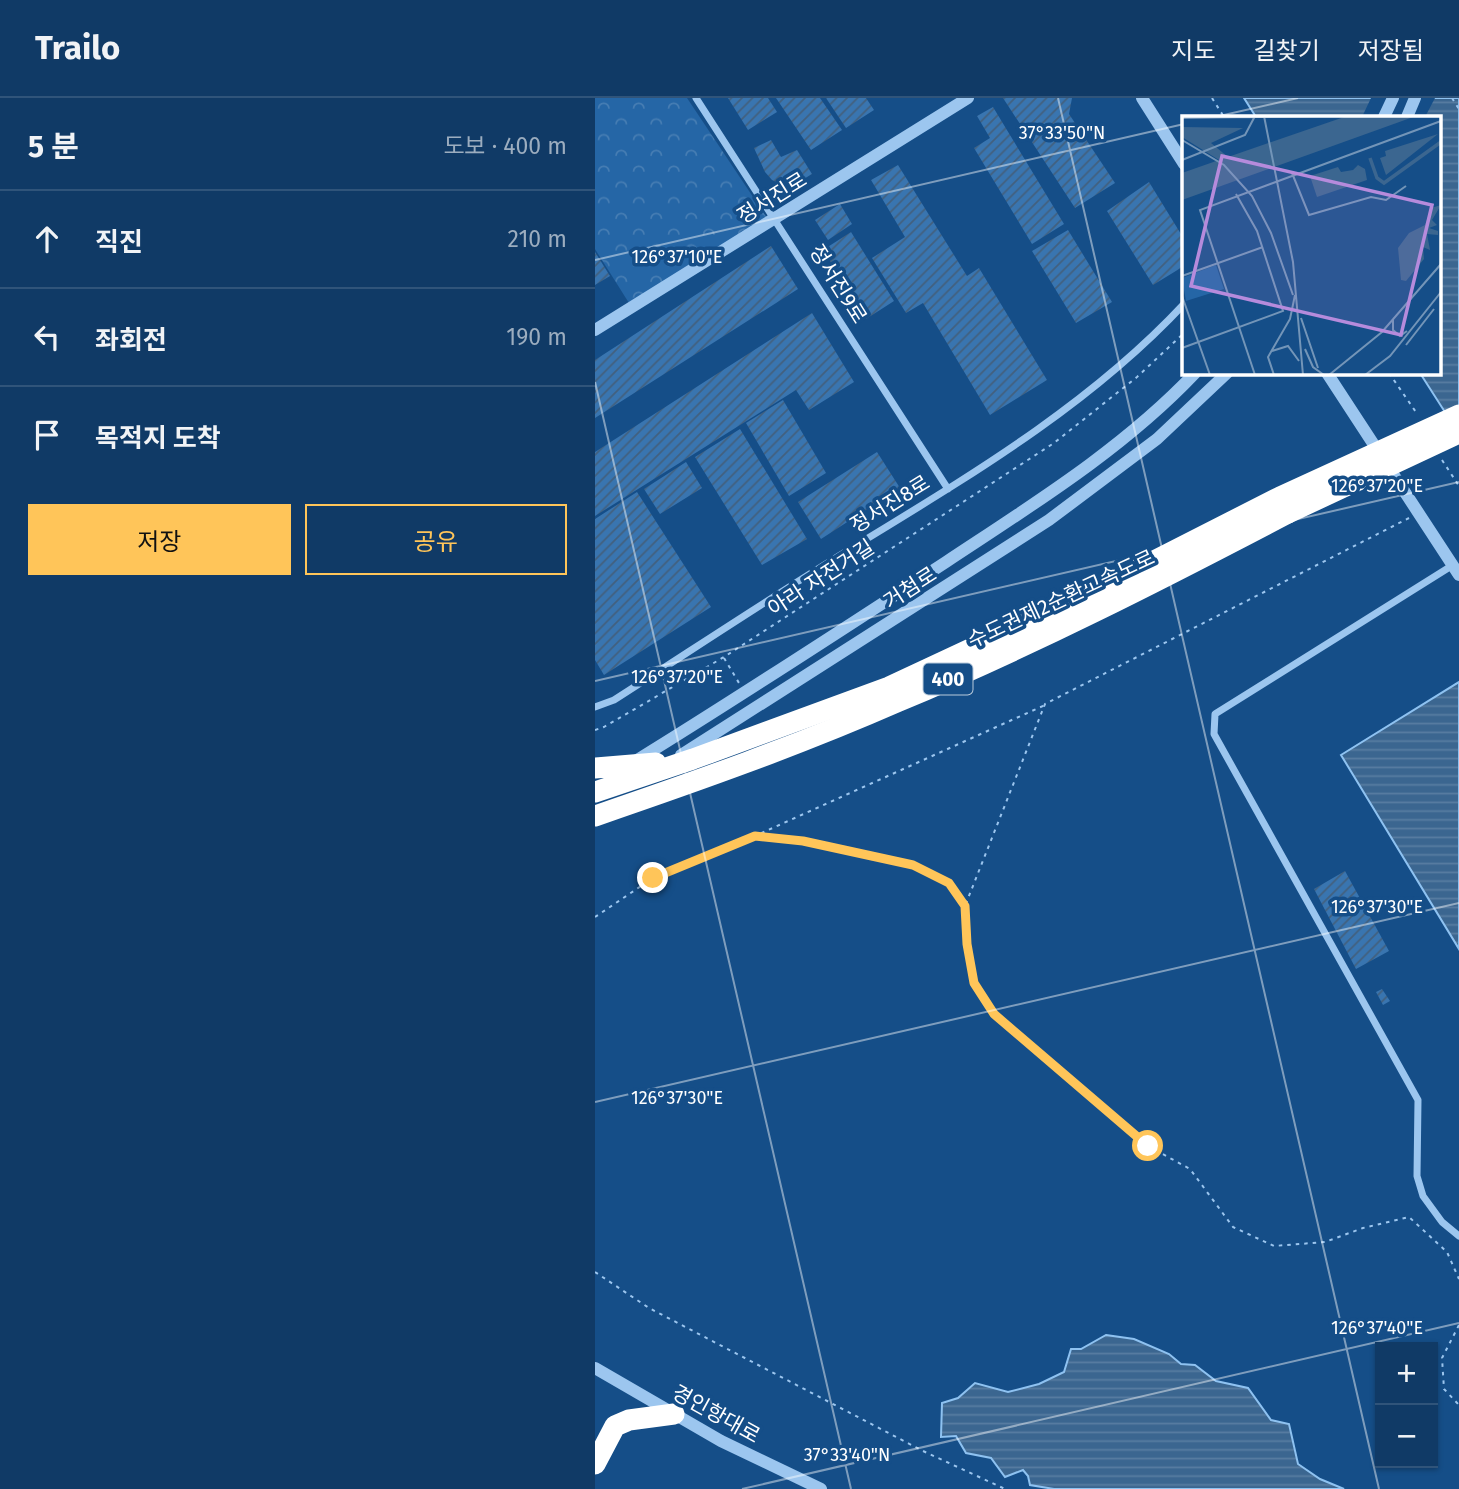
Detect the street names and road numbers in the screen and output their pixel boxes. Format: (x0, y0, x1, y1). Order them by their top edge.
street label: 정서진로 (732, 166, 812, 230)
street label: 정서진9로 (804, 240, 872, 328)
street label: 정서진8로 (845, 469, 935, 539)
street label: 아라 자전거길 (763, 534, 879, 622)
street label: 수도권제2순환고속도로 (963, 544, 1159, 654)
street label: 거첨로 (879, 561, 941, 615)
road number: 400 (923, 664, 973, 694)
street label: 경인항대로 (667, 1379, 765, 1449)

